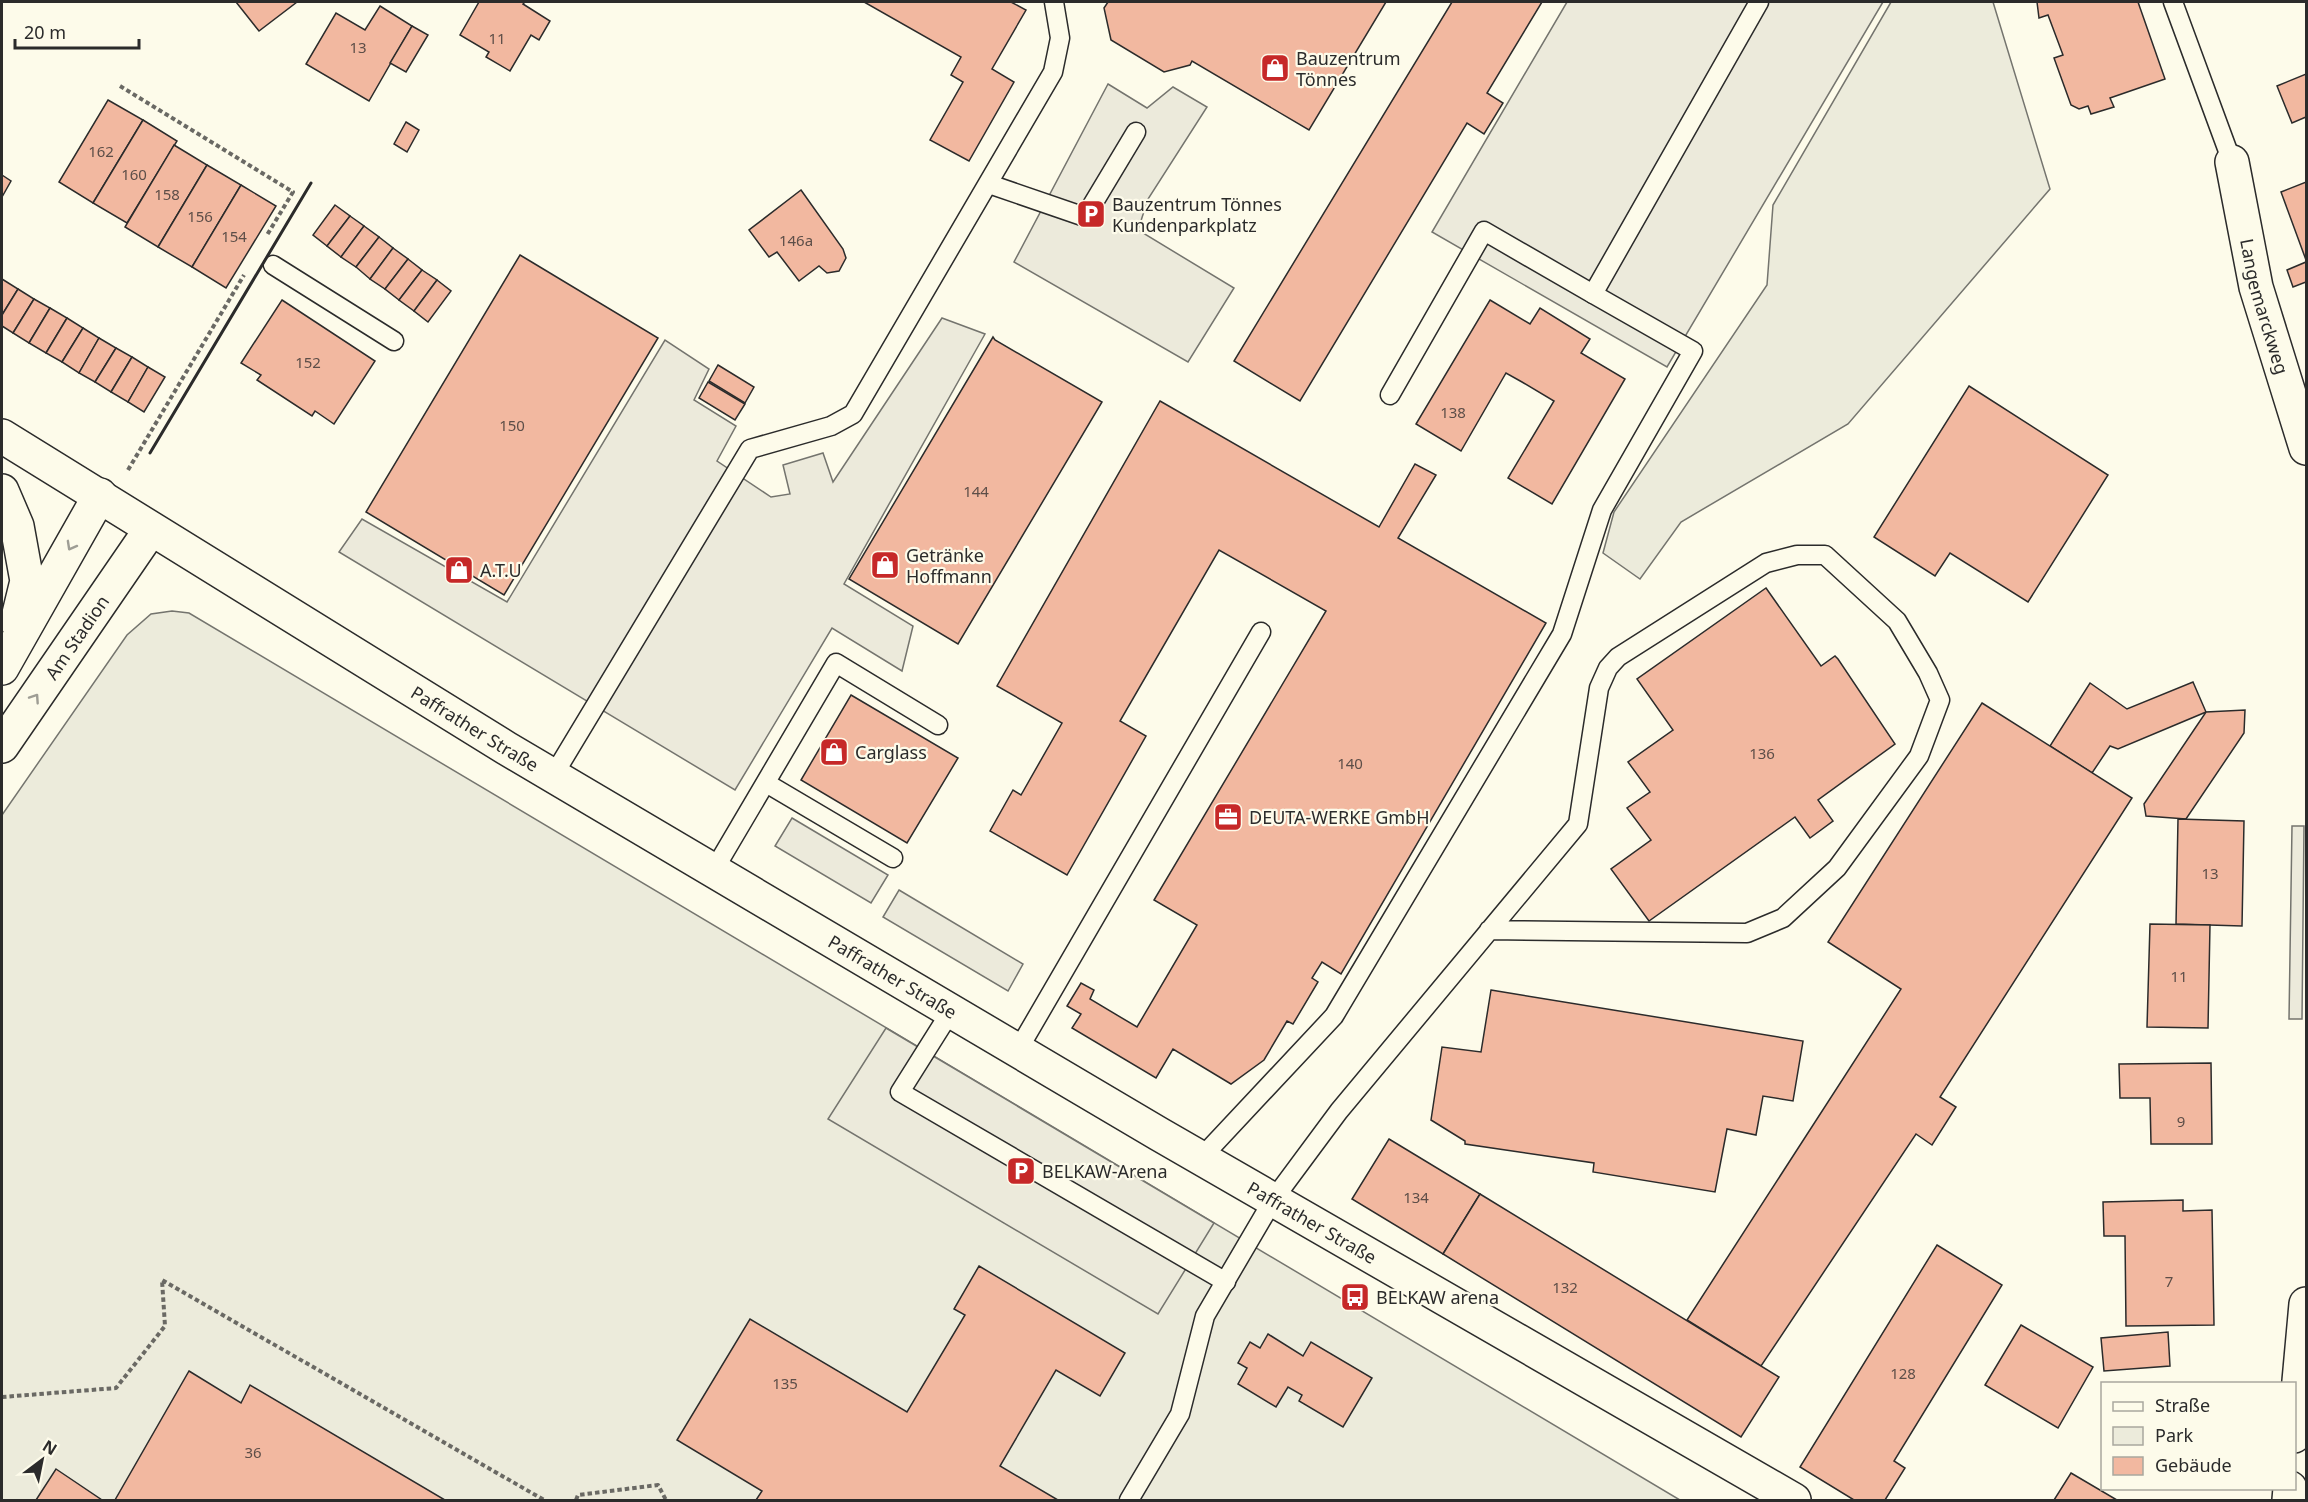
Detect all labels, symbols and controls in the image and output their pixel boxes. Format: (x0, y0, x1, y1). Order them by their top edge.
scale bar (15, 12, 140, 50)
text: 20 m (24, 20, 66, 44)
house number: 11 (488, 28, 506, 48)
house number: 13 (349, 37, 367, 57)
place label: Bauzentrum Tönnes (1296, 46, 1401, 91)
shop icon: Bauzentrum Tönnes (1259, 52, 1291, 84)
house number: 162 (88, 141, 114, 161)
house number: 160 (121, 164, 147, 184)
house number: 158 (154, 184, 180, 204)
place label: Bauzentrum Tönnes Kundenparkplatz (1112, 192, 1282, 237)
parking icon: Bauzentrum Tönnes Kundenparkplatz (1075, 198, 1107, 230)
house number: 156 (187, 206, 213, 226)
house number: 154 (221, 226, 247, 246)
house number: 146a (779, 230, 813, 250)
street label: Langemarckweg (2235, 237, 2294, 377)
house number: 152 (295, 352, 321, 372)
house number: 138 (1440, 402, 1466, 422)
house number: 150 (499, 415, 525, 435)
house number: 144 (963, 481, 989, 501)
one-way arrow (67, 540, 79, 550)
place label: Getränke Hoffmann (906, 543, 992, 588)
shop icon: Getränke Hoffmann (869, 549, 901, 581)
shop icon: A.T.U (443, 554, 475, 586)
place label: A.T.U (480, 558, 522, 582)
street label: Am Stadion (39, 590, 114, 684)
street label: Paffrather Straße (407, 680, 543, 777)
one-way arrow (28, 693, 39, 704)
shop icon: Carglass (818, 736, 850, 768)
place label: Carglass (855, 740, 927, 764)
house number: 136 (1749, 743, 1775, 763)
house number: 140 (1337, 753, 1363, 773)
office icon: DEUTA-WERKE GmbH (1212, 801, 1244, 833)
place label: DEUTA-WERKE GmbH (1249, 805, 1429, 829)
house number: 13 (2201, 863, 2219, 883)
street label: Paffrather Straße (824, 929, 961, 1024)
house number: 11 (2170, 966, 2188, 986)
house number: 9 (2177, 1111, 2185, 1131)
parking icon: BELKAW-Arena (1005, 1155, 1037, 1187)
place label: BELKAW-Arena (1042, 1159, 1168, 1183)
street label: Paffrather Straße (1243, 1175, 1381, 1269)
house number: 134 (1403, 1187, 1429, 1207)
house number: 7 (2165, 1271, 2173, 1291)
house number: 132 (1552, 1277, 1578, 1297)
bus stop icon: BELKAW arena (1339, 1281, 1371, 1313)
place label: BELKAW arena (1376, 1285, 1499, 1309)
house number: 128 (1890, 1363, 1916, 1383)
house number: 135 (772, 1373, 798, 1393)
legend (2101, 1382, 2296, 1490)
text: Straße (2155, 1393, 2210, 1417)
text: Park (2155, 1423, 2193, 1447)
north arrow (12, 1430, 72, 1490)
text: N (39, 1435, 61, 1460)
house number: 36 (244, 1442, 262, 1462)
text: Gebäude (2155, 1453, 2232, 1477)

